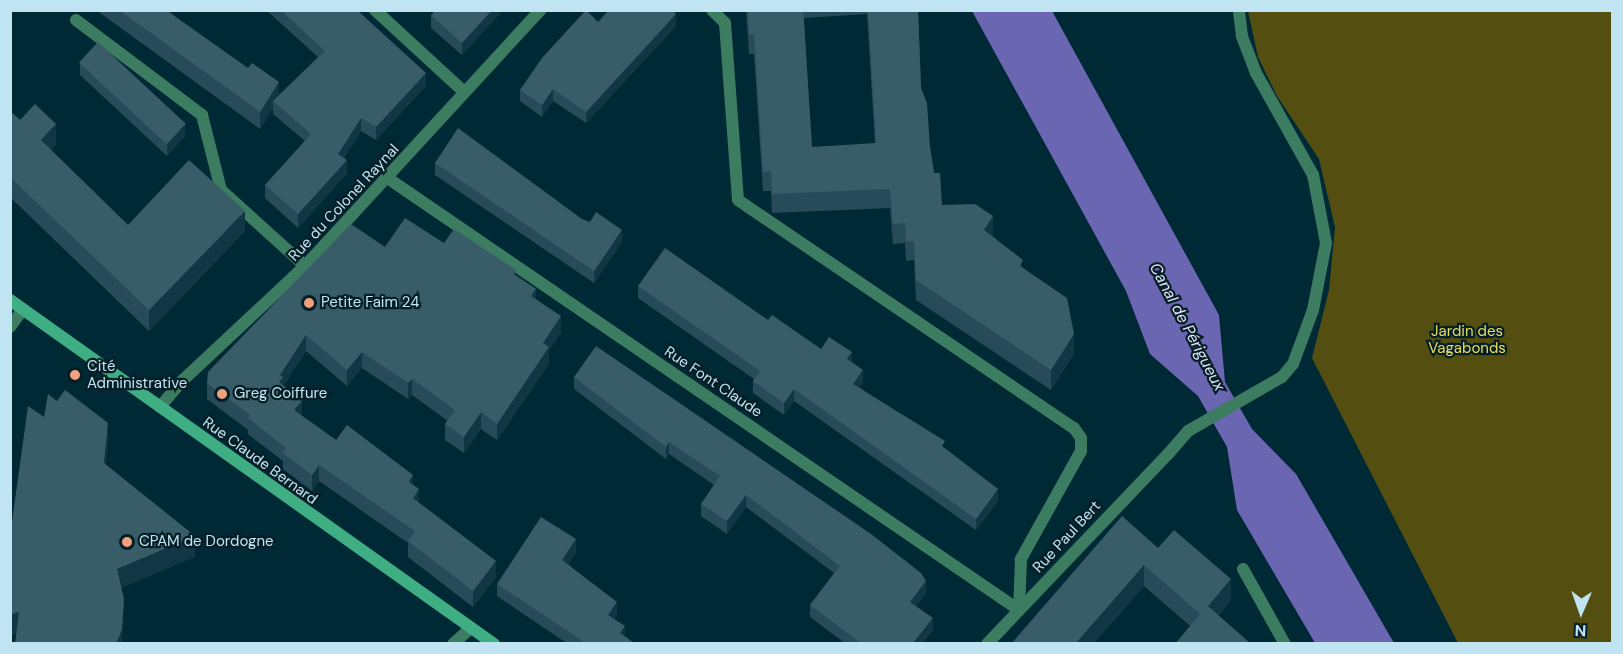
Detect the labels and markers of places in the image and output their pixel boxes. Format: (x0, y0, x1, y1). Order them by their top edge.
place label: Petite Faim 24 (321, 294, 419, 312)
marker: Petite Faim 24 (302, 296, 316, 310)
place label: Cité Administrative (87, 357, 187, 392)
marker: Cité Administrative (68, 368, 82, 382)
place label: Greg Coiffure (234, 385, 327, 403)
marker: Greg Coiffure (215, 387, 229, 401)
place label: CPAM de Dordogne (139, 533, 274, 551)
marker: CPAM de Dordogne (120, 535, 134, 549)

